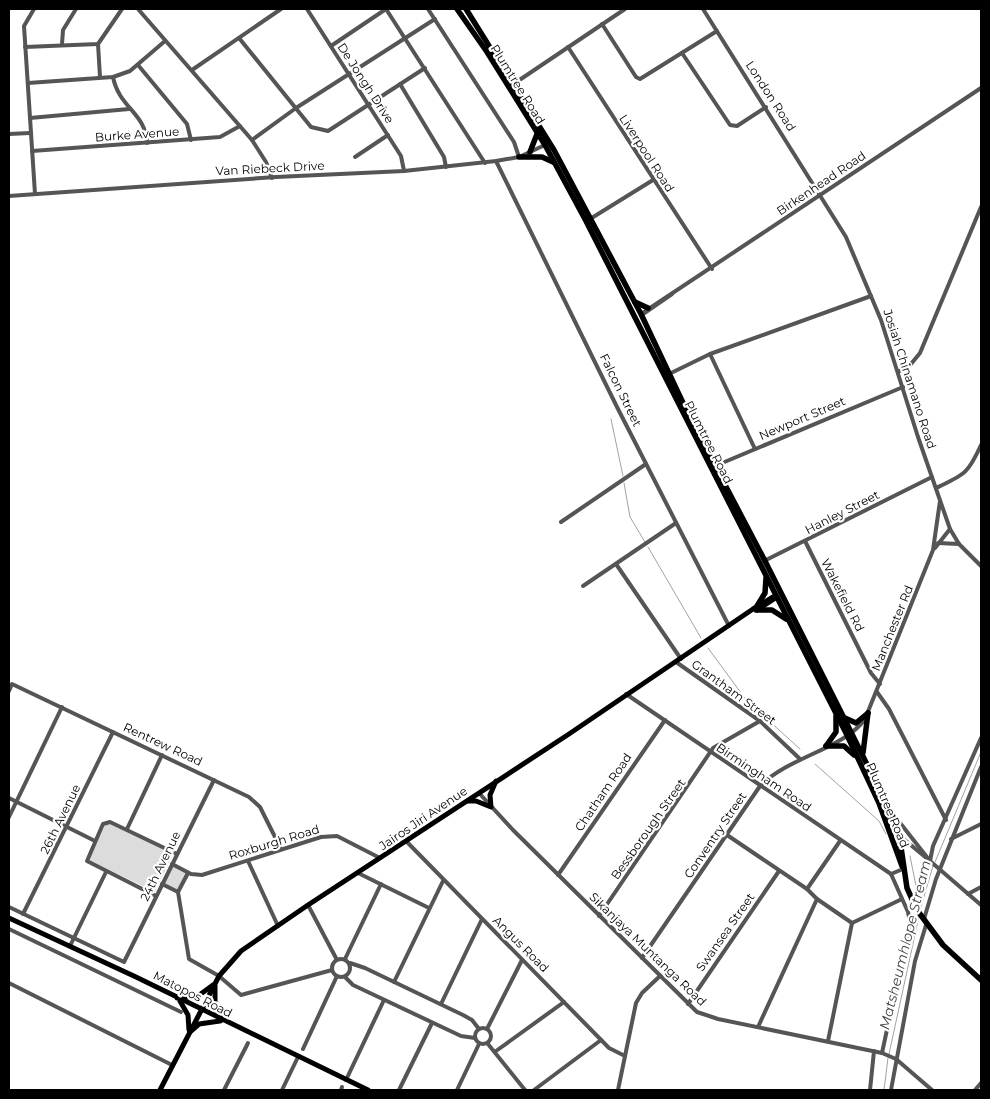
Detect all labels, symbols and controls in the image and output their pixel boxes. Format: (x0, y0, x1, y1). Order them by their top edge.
street label: De Jongh Drive (334, 40, 398, 126)
street label: Plumtree Road (487, 41, 549, 127)
street label: London Road (743, 58, 799, 134)
street label: Liverpool Road (616, 111, 678, 195)
street label: Burke Avenue (94, 124, 180, 144)
street label: Birkenhead Road (774, 148, 868, 218)
street label: Van Riebeck Drive (215, 158, 325, 178)
street label: Josiah Chinamano Road (880, 306, 940, 451)
street label: Falcon Street (597, 351, 645, 429)
street label: Newport Street (757, 393, 848, 443)
street label: Plumtree Road (682, 398, 736, 486)
street label: Hanley Street (802, 487, 882, 537)
street label: Wakefield Rd (818, 556, 868, 634)
street label: Manchester Rd (868, 583, 916, 673)
street label: Grantham Street (689, 656, 779, 728)
street label: Rentrew Road (121, 719, 205, 769)
street label: Birmingham Road (713, 740, 815, 814)
street label: Chatham Road (571, 750, 635, 834)
street label: Plumtree Road (863, 760, 913, 850)
street label: Bessborough Street (608, 776, 689, 882)
street label: 26th Avenue (37, 782, 83, 856)
street label: Jairos Jiri Avenue (375, 783, 470, 854)
street label: Conventry Street (681, 789, 750, 881)
street label: Roxburgh Road (227, 821, 321, 863)
street label: 24th Avenue (137, 829, 183, 903)
water label: Matsheumhlope Stream (875, 859, 935, 1031)
street label: Sikanjaya Muntanga Road (586, 889, 710, 1009)
street label: Swansea Street (692, 890, 758, 974)
street label: Angus Road (490, 913, 552, 975)
street label: Matopos Road (151, 968, 235, 1020)

